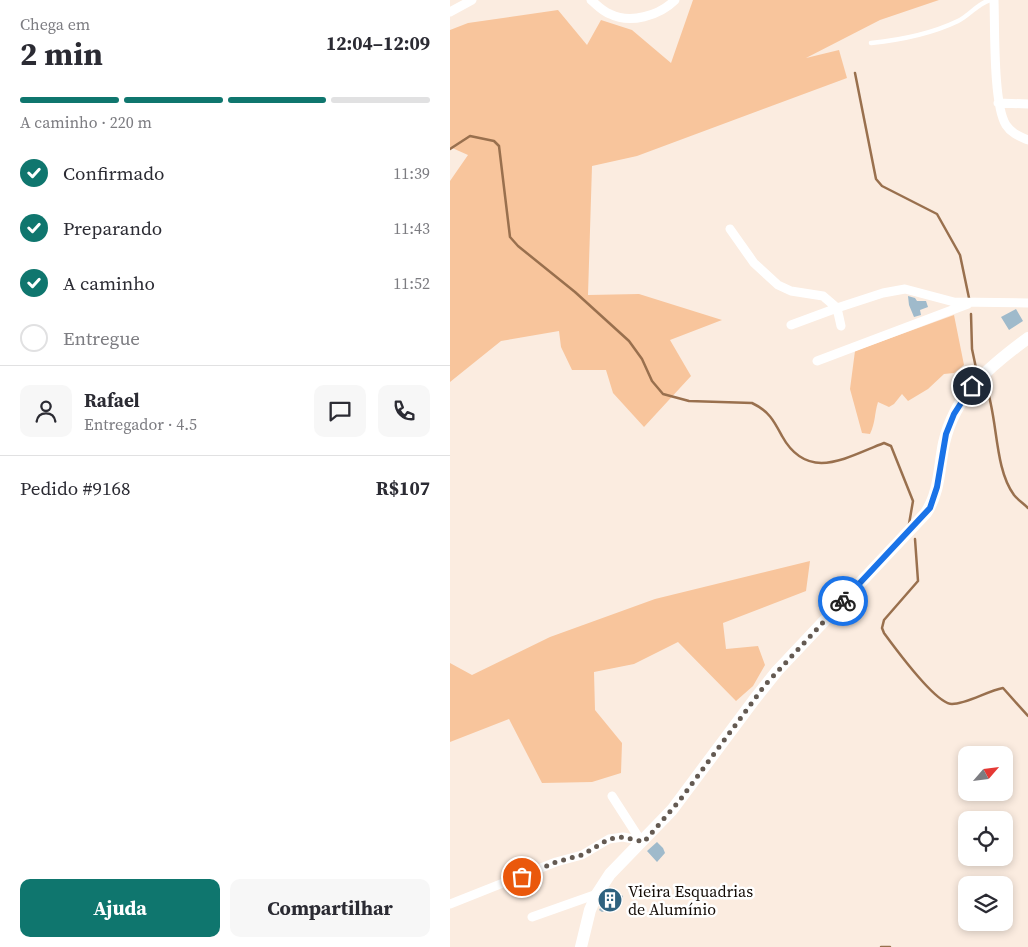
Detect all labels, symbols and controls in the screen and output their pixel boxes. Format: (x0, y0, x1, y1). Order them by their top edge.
text: Chega em (20, 13, 90, 35)
text: 12:04–12:09 (326, 30, 430, 56)
text: 2 min (20, 32, 103, 76)
text: A caminho · 220 m (20, 111, 152, 133)
icon: check (20, 159, 48, 187)
text: Confirmado (63, 160, 165, 186)
text: 11:39 (393, 162, 430, 184)
icon: check (20, 214, 48, 242)
text: Preparando (63, 215, 162, 241)
text: 11:43 (393, 217, 430, 239)
icon: check (20, 269, 48, 297)
text: A caminho (63, 270, 155, 296)
text: 11:52 (393, 272, 430, 294)
text: Entregue (63, 325, 140, 351)
pin (951, 365, 993, 407)
icon: home (958, 372, 986, 400)
button: person (20, 385, 72, 437)
button: chat (314, 385, 366, 437)
button: phone (378, 385, 430, 437)
text: Rafael (84, 387, 140, 413)
text: Entregador · 4.5 (84, 413, 197, 435)
text: Pedido #9168 (20, 475, 131, 501)
text: R$107 (376, 475, 430, 501)
courier (818, 576, 868, 626)
icon: bike (829, 587, 857, 615)
north arrow (958, 746, 1012, 801)
map controls (958, 746, 1013, 931)
button: locate (958, 811, 1013, 866)
pin (501, 856, 543, 898)
icon: bag (508, 863, 536, 891)
button: layers (958, 876, 1013, 931)
button: Ajuda (20, 879, 220, 937)
button: Compartilhar (230, 879, 430, 937)
place label: Vieira Esquadrias de Alumínio (628, 880, 753, 920)
building icon: Vieira Esquadrias de Alumínio (597, 887, 623, 913)

